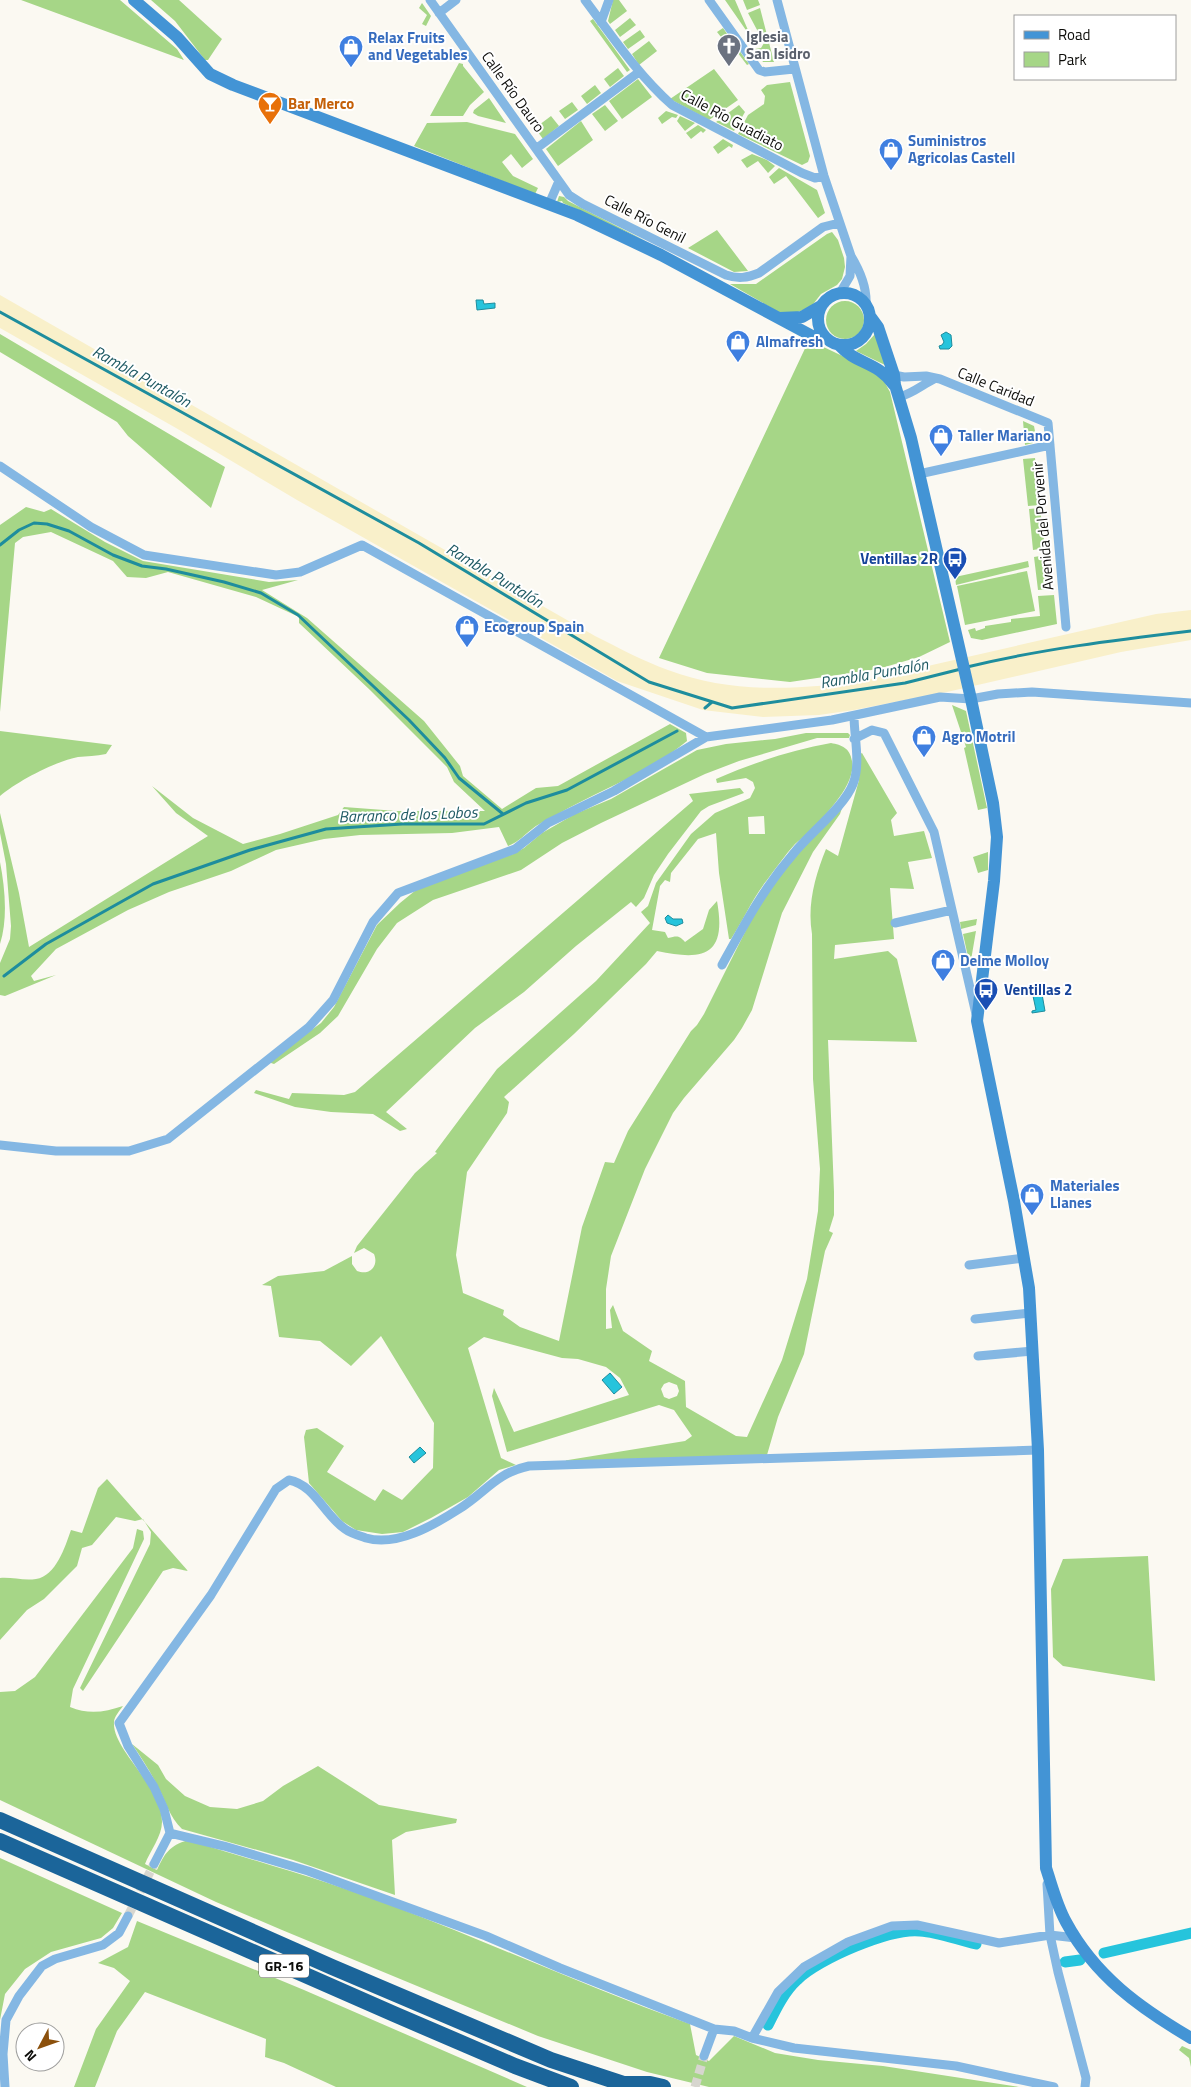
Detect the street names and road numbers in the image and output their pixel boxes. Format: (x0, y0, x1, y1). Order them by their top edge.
street label: Calle Río Dauro (476, 46, 551, 137)
street label: Calle Río Guadiato (677, 83, 788, 156)
street label: Calle Río Genil (600, 188, 690, 249)
street label: Calle Caridad (954, 361, 1038, 412)
street label: Avenida del Porvenir (1025, 461, 1060, 591)
road number: GR-16 (259, 1954, 309, 1978)

